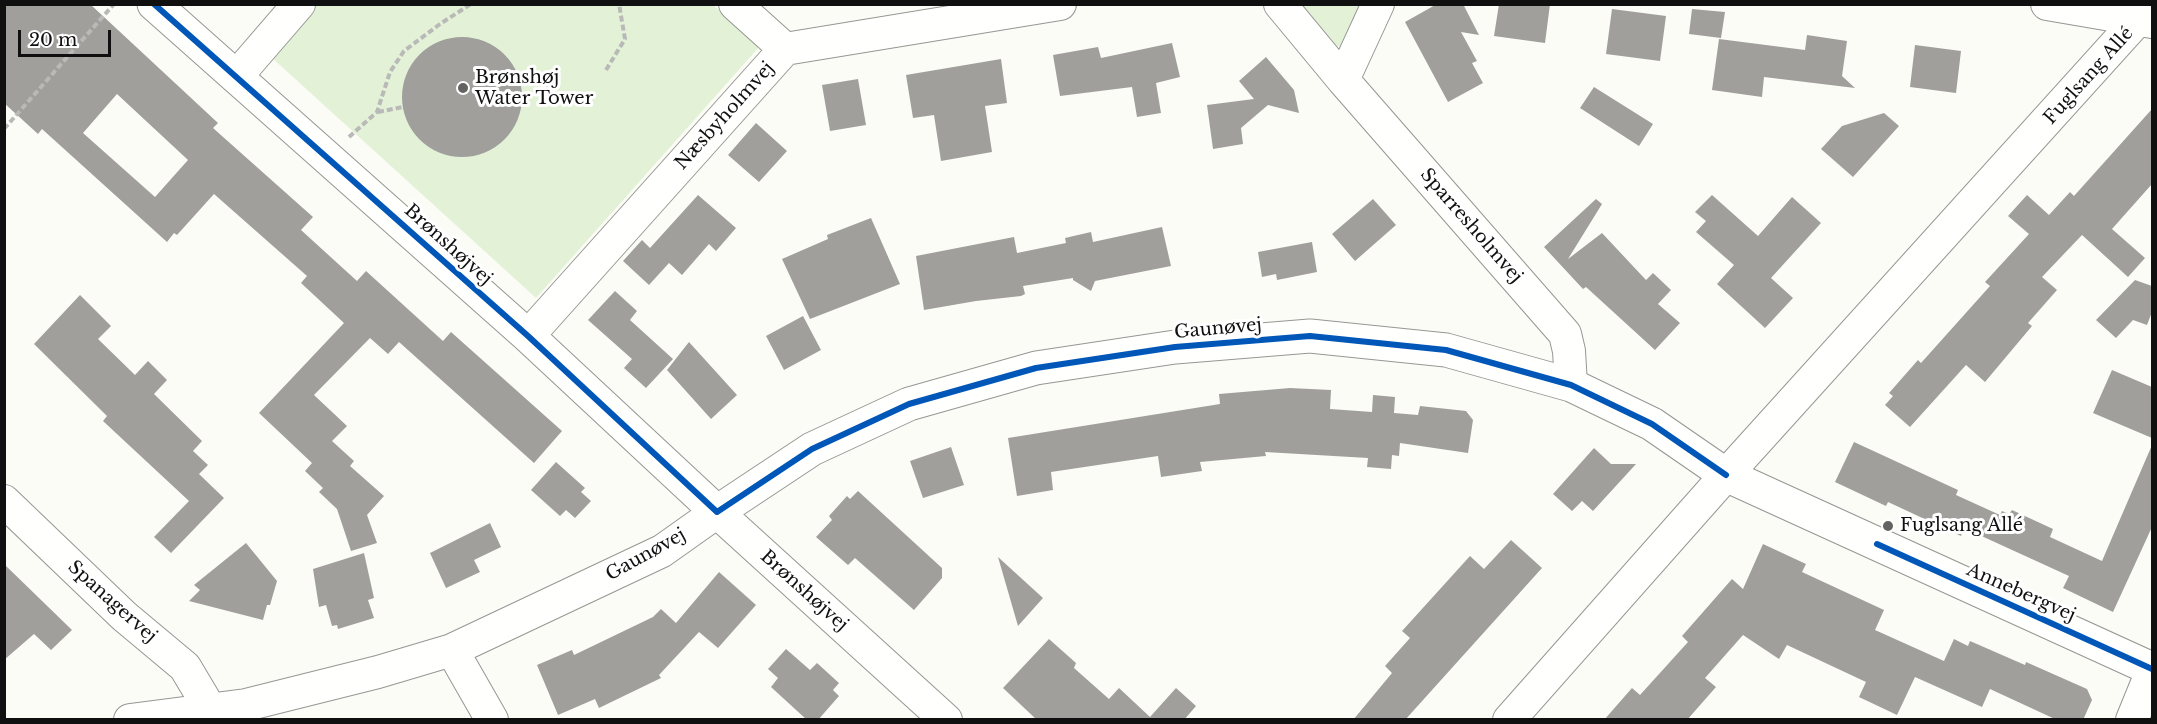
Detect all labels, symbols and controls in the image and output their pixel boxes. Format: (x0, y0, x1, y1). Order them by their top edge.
scale bar (21, 18, 114, 56)
street label: Fuglsang Allé (2040, 23, 2138, 129)
text: 20 m (29, 29, 77, 51)
street label: Næsbyholmvej (671, 58, 779, 174)
place label: Brønshøj Water Tower (475, 67, 593, 110)
marker: Brønshøj Water Tower (456, 81, 470, 95)
street label: Sparresholmvej (1415, 164, 1527, 288)
street label: Brønshøjvej (400, 200, 496, 290)
street label: Gaunøvej (1173, 314, 1263, 344)
place label: Fuglsang Allé (1900, 515, 2023, 537)
marker: Fuglsang Allé (1881, 519, 1895, 533)
street label: Gaunøvej (602, 524, 690, 586)
street label: Brønshøjvej (756, 546, 852, 636)
street label: Spanagervej (63, 556, 161, 648)
street label: Annebergvej (1963, 559, 2079, 627)

